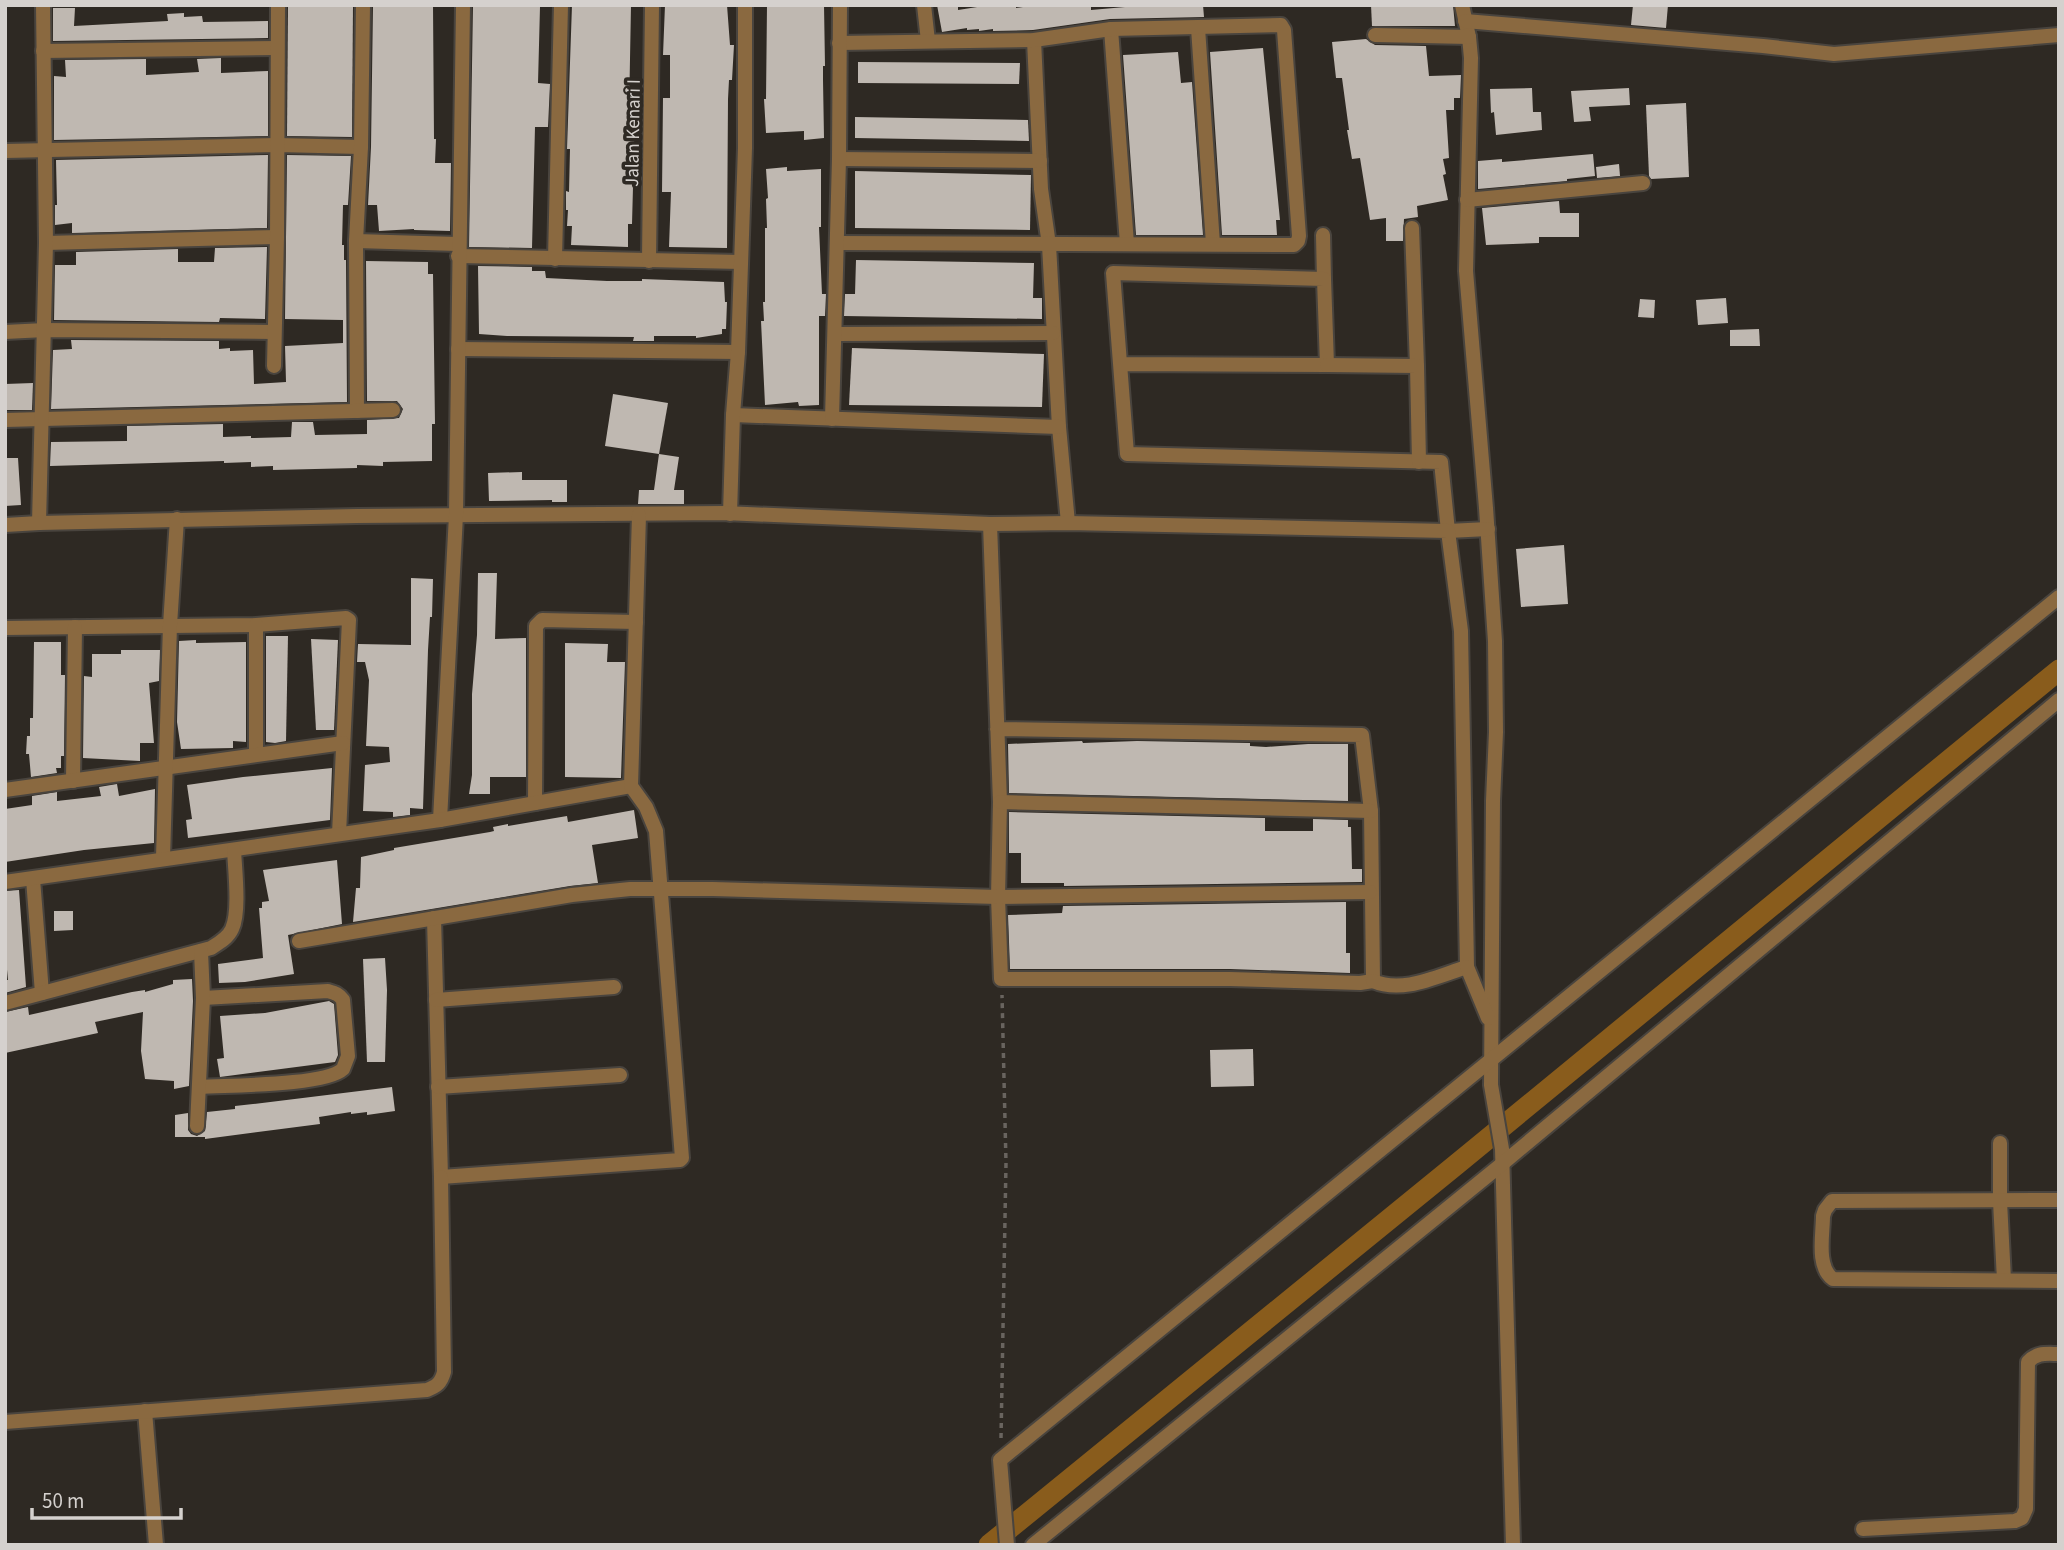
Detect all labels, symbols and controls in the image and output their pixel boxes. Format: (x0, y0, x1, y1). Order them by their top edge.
street label: Jalan Kenari I (619, 79, 648, 187)
scale bar (32, 1476, 180, 1520)
text: 50 m (42, 1486, 84, 1516)

